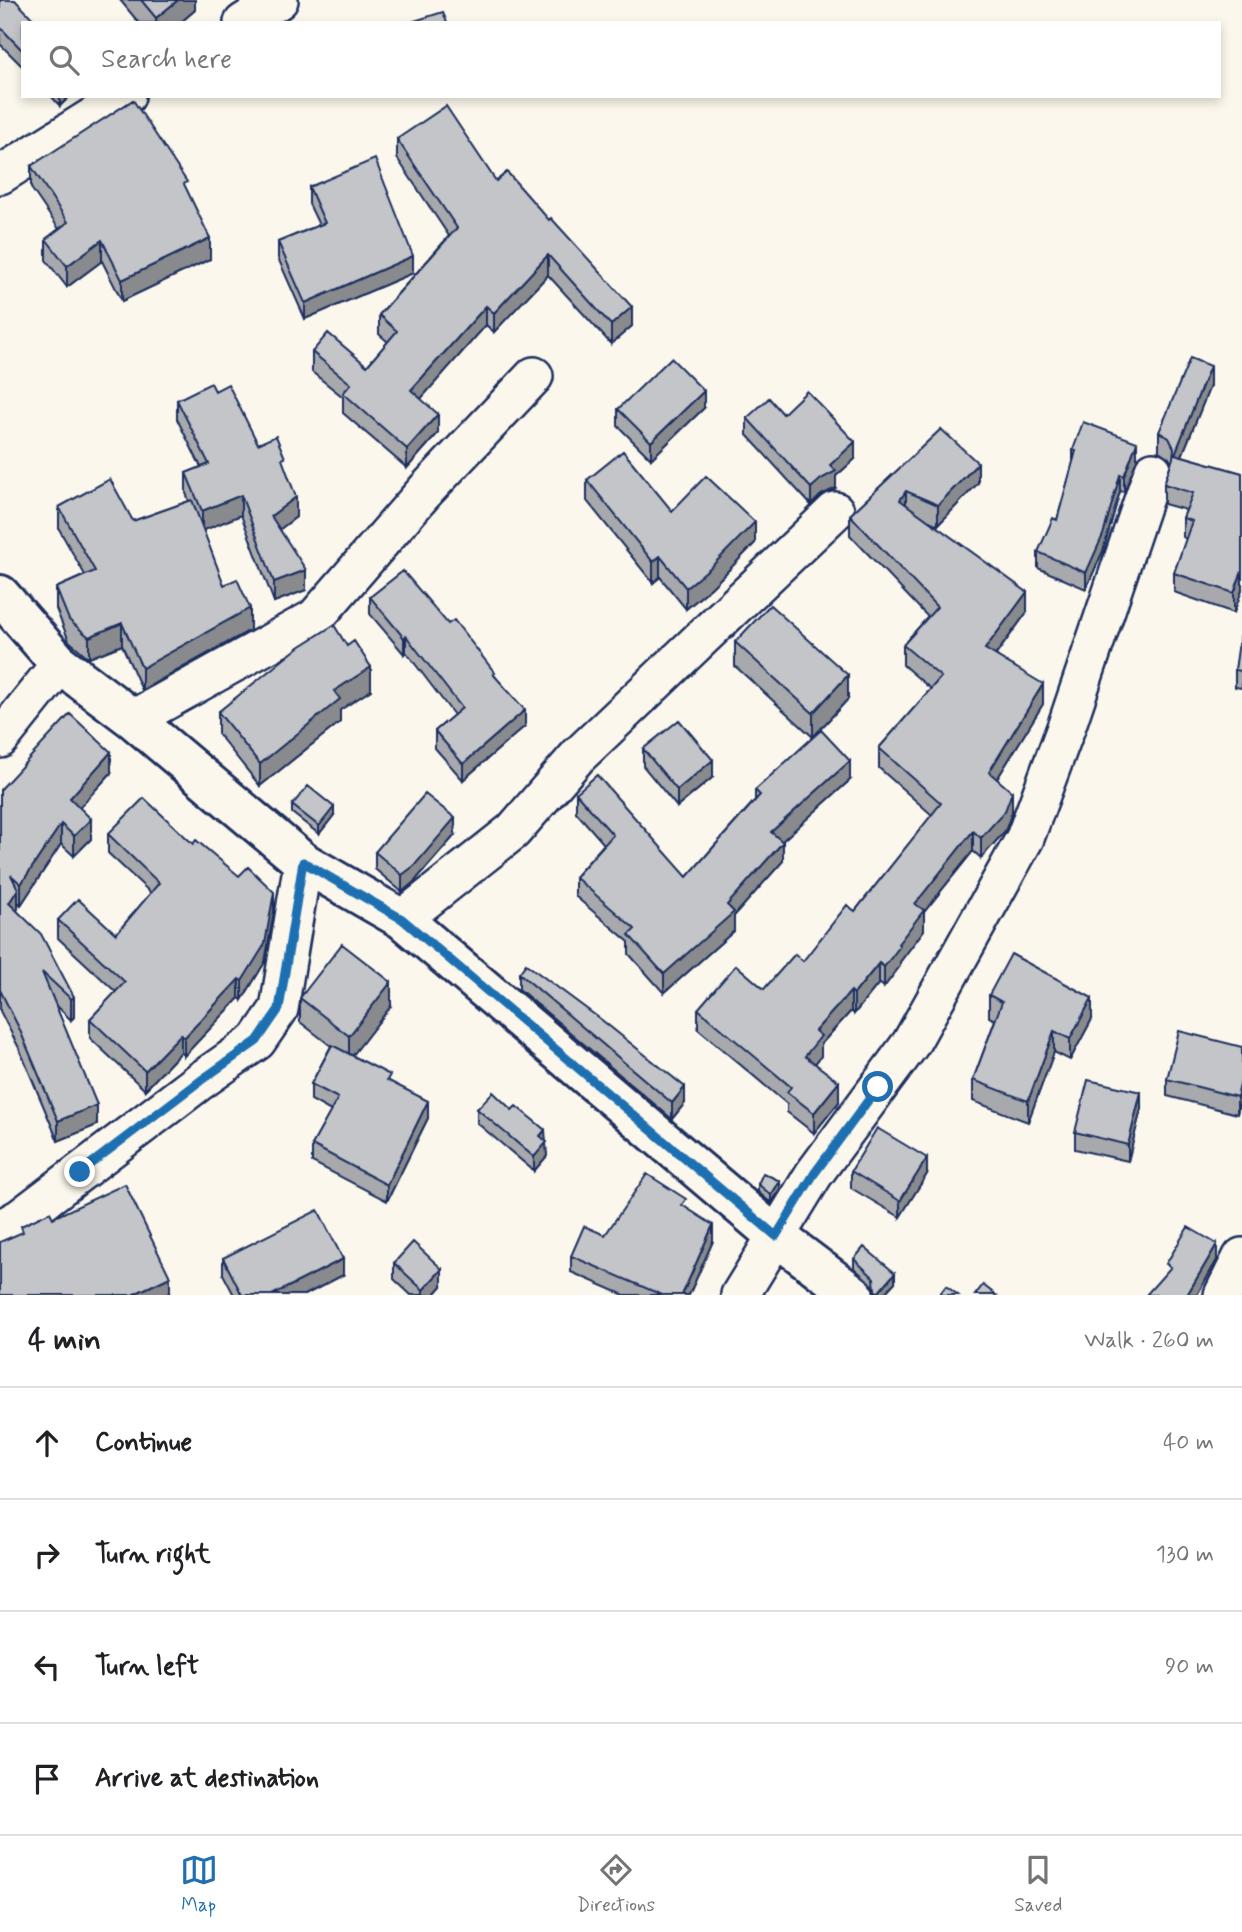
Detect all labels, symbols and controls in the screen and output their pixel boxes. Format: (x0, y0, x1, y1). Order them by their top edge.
search box (21, 21, 1221, 98)
icon: search (45, 41, 83, 79)
text: Search here (101, 43, 232, 77)
route start (862, 1071, 893, 1102)
route end (64, 1156, 95, 1187)
text: 4 min (28, 1321, 101, 1360)
text: Walk · 260 m (1084, 1326, 1214, 1356)
icon: ahead (28, 1424, 66, 1462)
text: Continue (95, 1426, 192, 1460)
text: 40 m (1163, 1428, 1214, 1458)
icon: right (28, 1536, 66, 1574)
text: Turn right (95, 1538, 211, 1572)
text: 130 m (1156, 1540, 1214, 1570)
icon: left (28, 1648, 66, 1686)
text: Turn left (95, 1650, 199, 1684)
text: 90 m (1165, 1652, 1214, 1682)
icon: arrive (28, 1760, 66, 1798)
text: Arrive at destination (95, 1762, 319, 1796)
tab: Map (180, 1851, 218, 1918)
tab: Directions (577, 1851, 655, 1918)
tab: Saved (1014, 1851, 1062, 1918)

